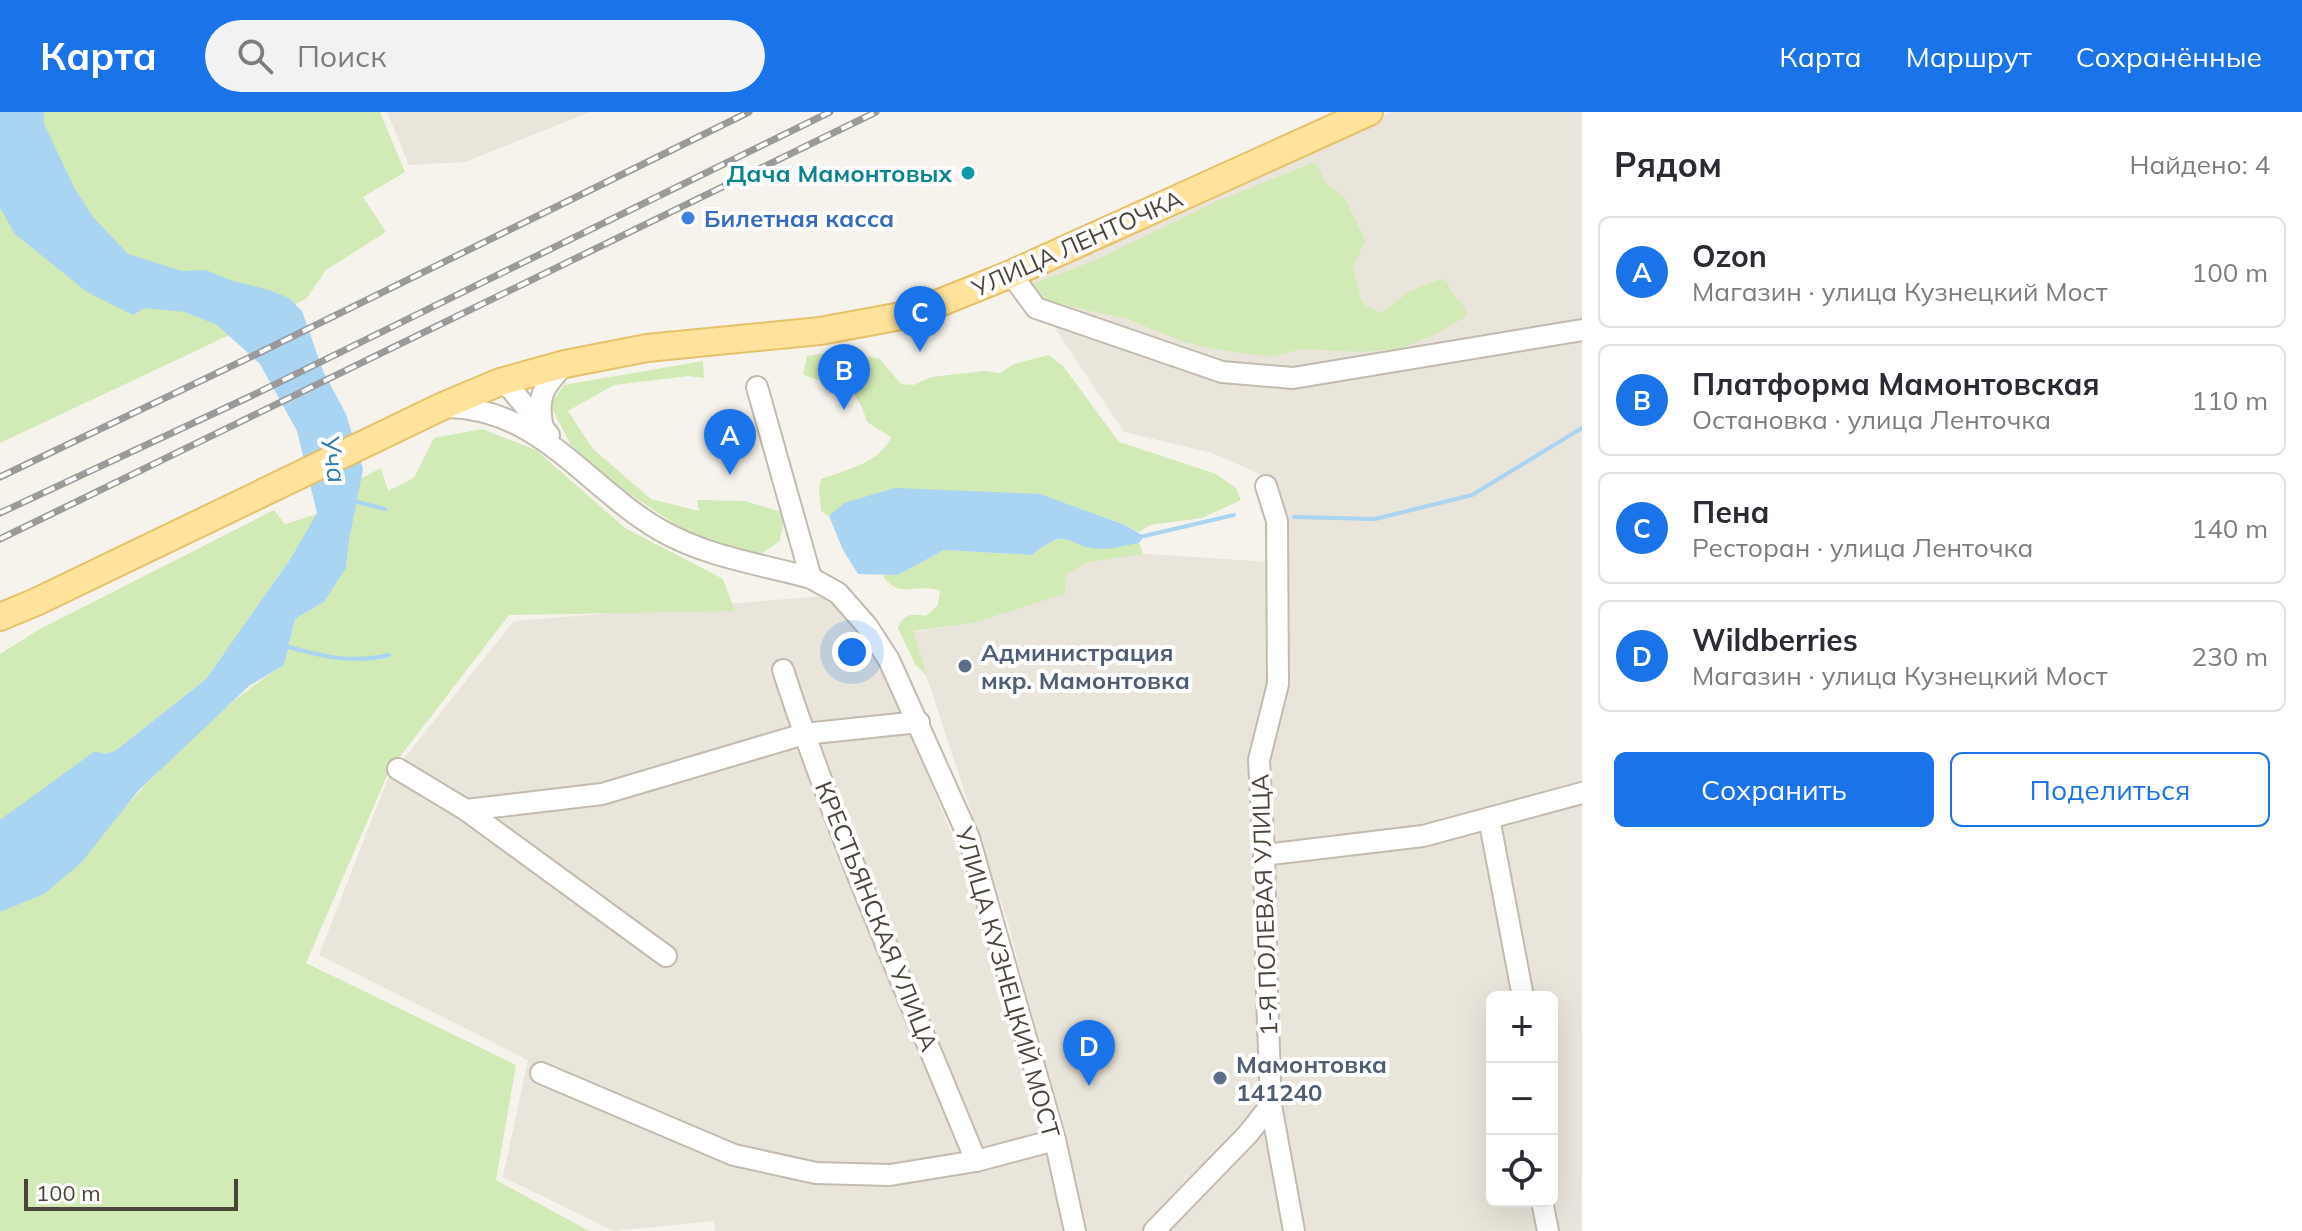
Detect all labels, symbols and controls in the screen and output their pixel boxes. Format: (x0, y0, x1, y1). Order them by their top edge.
search box (205, 20, 765, 92)
text: Карта (40, 32, 157, 80)
icon: search (233, 34, 277, 78)
text: Поиск (297, 37, 386, 75)
text: Карта (1779, 39, 1862, 74)
text: Маршрут (1906, 39, 2032, 74)
text: Сохранённые (2076, 39, 2262, 74)
text: Рядом (1614, 143, 1722, 186)
text: Найдено: 4 (2130, 148, 2270, 181)
place label: Дача Мамонтовых (727, 158, 952, 188)
marker: Дача Мамонтовых (959, 164, 977, 182)
street label: УЛИЦА ЛЕНТОЧКА (966, 183, 1187, 303)
place label: Билетная касса (704, 203, 894, 233)
marker: Билетная касса (679, 209, 697, 227)
text: Ozon (1692, 237, 1767, 275)
text: A (1632, 256, 1652, 289)
text: 100 m (2192, 256, 2268, 289)
text: Магазин · улица Кузнецкий Мост (1692, 275, 2108, 308)
pin: C (894, 286, 946, 352)
pin: B (818, 344, 870, 410)
text: Платформа Мамонтовская (1692, 365, 2100, 403)
text: B (1633, 384, 1651, 417)
text: 110 m (2192, 384, 2268, 417)
text: Остановка · улица Ленточка (1692, 403, 2051, 436)
pin: A (704, 409, 756, 475)
water label: Уча (314, 433, 354, 485)
text: Пена (1692, 493, 1770, 531)
text: C (1633, 512, 1651, 545)
text: 140 m (2192, 512, 2268, 545)
text: Ресторан · улица Ленточка (1692, 531, 2033, 564)
text: Wildberries (1692, 621, 1858, 659)
your location (832, 632, 872, 672)
place label: Администрация мкр. Мамонтовка (981, 637, 1190, 695)
text: D (1632, 640, 1652, 673)
text: 230 m (2192, 640, 2268, 673)
marker: Администрация мкр. Мамонтовка (956, 657, 974, 675)
text: Магазин · улица Кузнецкий Мост (1692, 659, 2108, 692)
button: Сохранить (1614, 752, 1934, 827)
button: Поделиться (1950, 752, 2270, 827)
street label: 1-Я ПОЛЕВАЯ УЛИЦА (1244, 773, 1284, 1037)
street label: КРЕСТЬЯНСКАЯ УЛИЦА (809, 777, 945, 1056)
street label: УЛИЦА КУЗНЕЦКИЙ МОСТ (949, 822, 1067, 1141)
map controls (1486, 991, 1558, 1207)
button: + (1486, 991, 1558, 1063)
pin: D (1063, 1020, 1115, 1086)
place label: Мамонтовка 141240 (1236, 1049, 1387, 1107)
button: − (1486, 1063, 1558, 1135)
marker: Мамонтовка 141240 (1211, 1069, 1229, 1087)
button: locate (1486, 1135, 1558, 1207)
scale bar (24, 1175, 238, 1211)
text: 100 m (36, 1179, 101, 1207)

